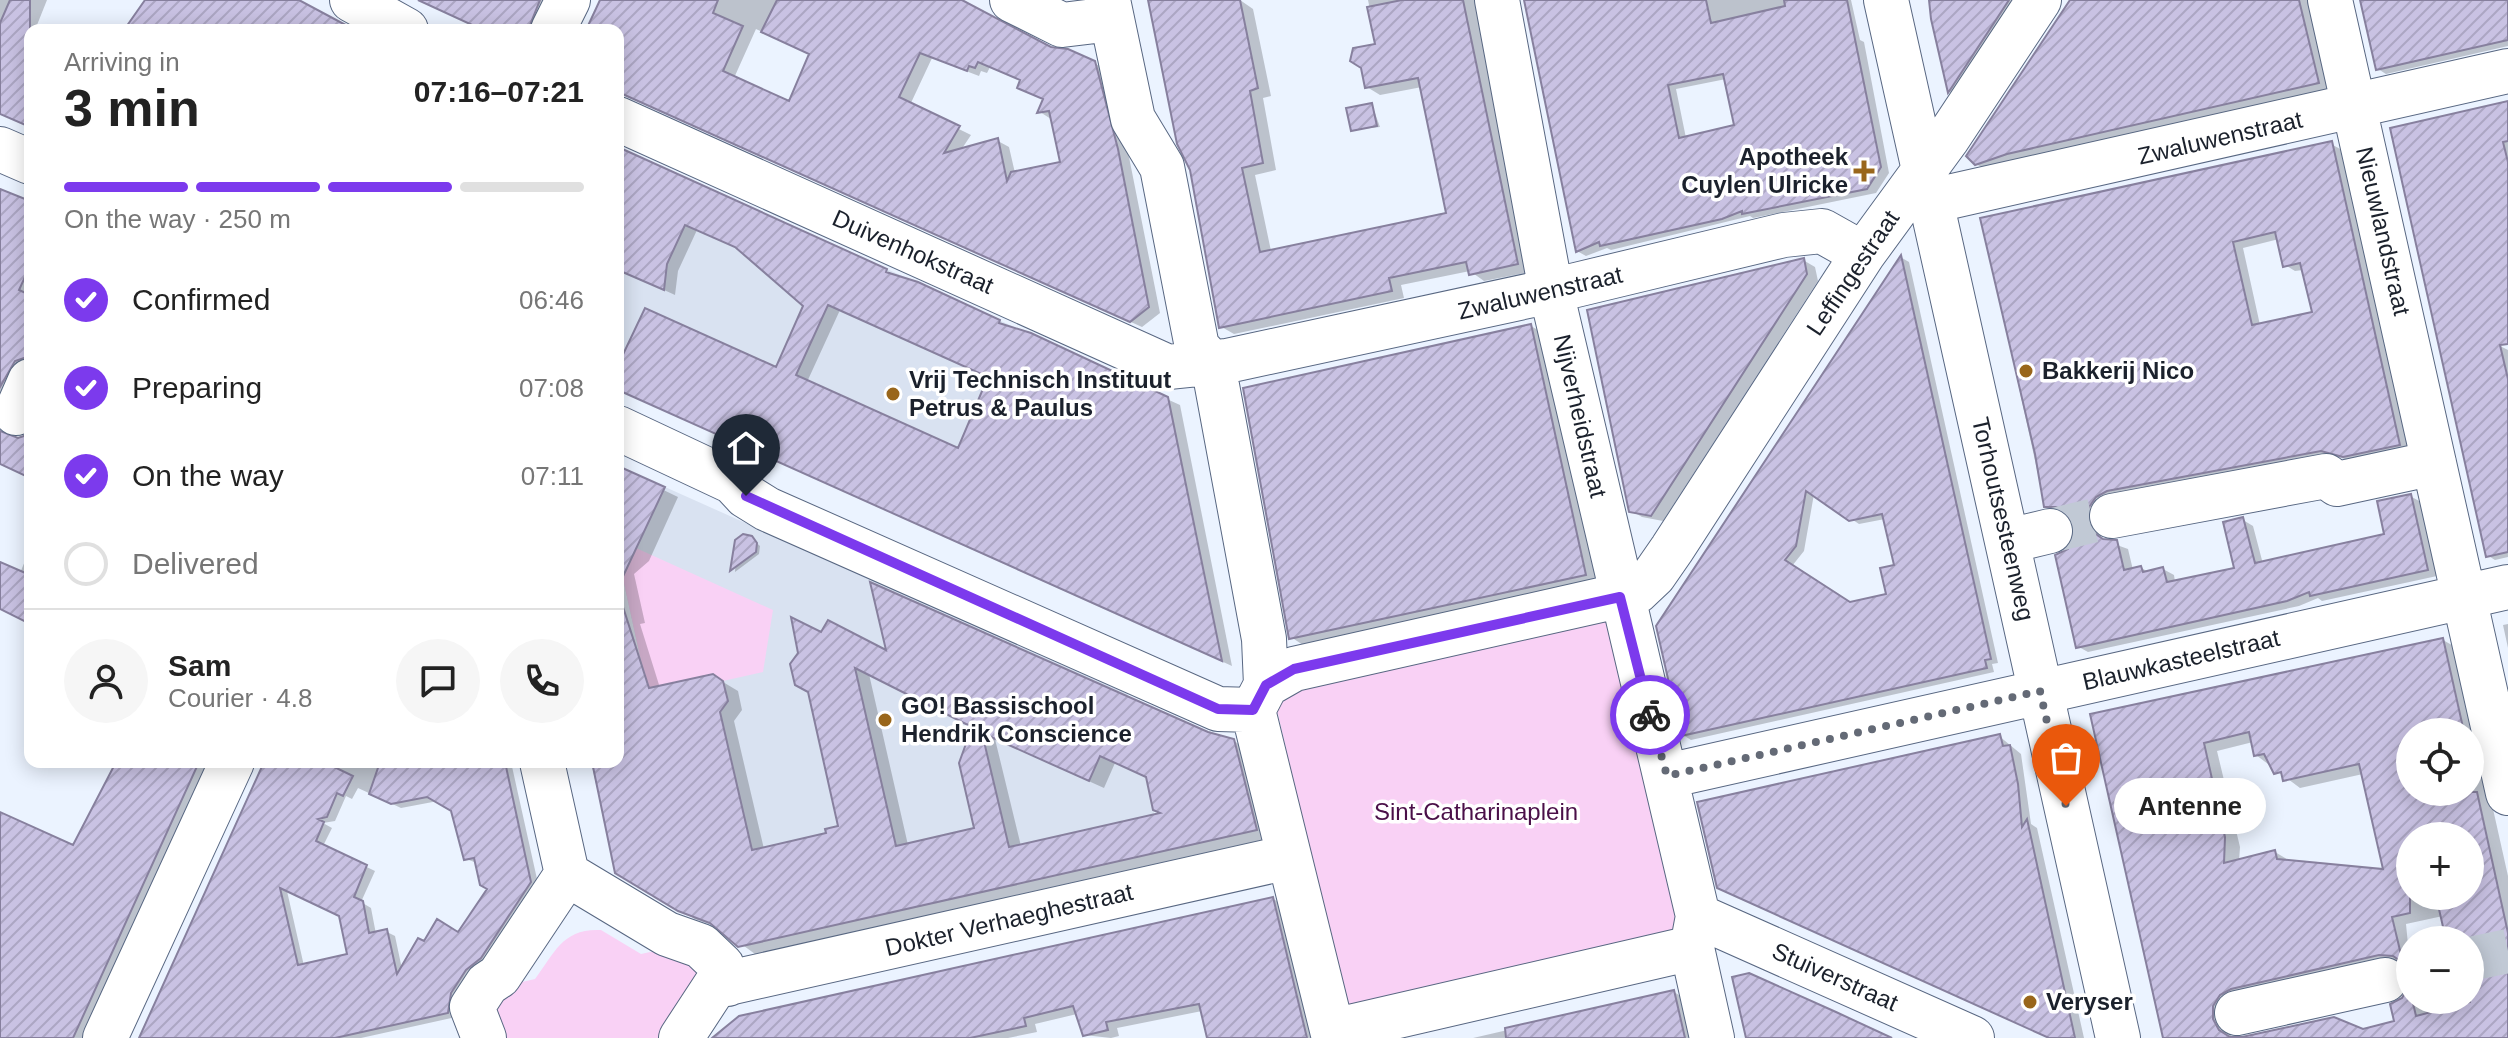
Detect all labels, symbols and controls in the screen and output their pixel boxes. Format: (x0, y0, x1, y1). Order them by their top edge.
text: Arriving in (64, 47, 180, 77)
text: 07:16–07:21 (414, 75, 584, 108)
text: 3 min (64, 79, 200, 137)
street label: Zwaluwenstraat (2135, 105, 2305, 170)
place label: Apotheek Cuylen Ulricke (1681, 143, 1849, 198)
street label: Nieuwlandstraat (2351, 144, 2416, 318)
marker: Apotheek Cuylen Ulricke (1855, 162, 1873, 180)
text: On the way · 250 m (64, 204, 291, 234)
street label: Duivenhokstraat (828, 204, 998, 299)
street label: Leffingestraat (1801, 205, 1905, 340)
street label: Zwaluwenstraat (1455, 260, 1625, 325)
icon: check (64, 278, 108, 322)
text: Confirmed (132, 283, 270, 316)
text: 06:46 (519, 285, 584, 315)
street label: Nijverheidstraat (1549, 332, 1612, 500)
place label: Bakkerij Nico (2042, 357, 2194, 384)
marker: Bakkerij Nico (2017, 362, 2035, 380)
icon: check (64, 366, 108, 410)
place label: Vrij Technisch Instituut Petrus & Paulus (909, 366, 1171, 421)
text: Preparing (132, 371, 262, 404)
text: 07:08 (519, 373, 584, 403)
marker: Vrij Technisch Instituut Petrus & Paulus (884, 385, 902, 403)
pin (712, 414, 780, 496)
street label: Torhoutsesteenweg (1967, 414, 2040, 623)
icon: home (724, 426, 768, 470)
icon: check (64, 454, 108, 498)
text: On the way (132, 459, 284, 492)
text: 07:11 (521, 461, 584, 491)
text: Delivered (132, 547, 259, 580)
street label: Blauwkasteelstraat (2080, 624, 2282, 695)
button: person (64, 639, 148, 723)
button: chat (396, 639, 480, 723)
button: phone (500, 639, 584, 723)
text: Sam (168, 649, 231, 682)
courier (1610, 675, 1690, 755)
text: Courier · 4.8 (168, 683, 313, 713)
place label: GO! Bassischool Hendrik Conscience (901, 692, 1132, 747)
icon: bike (1628, 693, 1672, 737)
marker: GO! Bassischool Hendrik Conscience (876, 711, 894, 729)
map controls (2396, 718, 2484, 1014)
button: locate (2396, 718, 2484, 806)
pin (2032, 724, 2100, 806)
icon: bag (2044, 736, 2088, 780)
callout: Antenne (2114, 778, 2266, 834)
text: Antenne (2138, 791, 2242, 821)
park label: Sint-Catharinaplein (1374, 798, 1578, 825)
button: + (2396, 822, 2484, 910)
street label: Dokter Verhaeghestraat (882, 878, 1136, 961)
button: − (2396, 926, 2484, 1014)
street label: Stuiverstraat (1768, 937, 1903, 1016)
place label: Veryser (2046, 988, 2133, 1015)
marker: Veryser (2021, 993, 2039, 1011)

